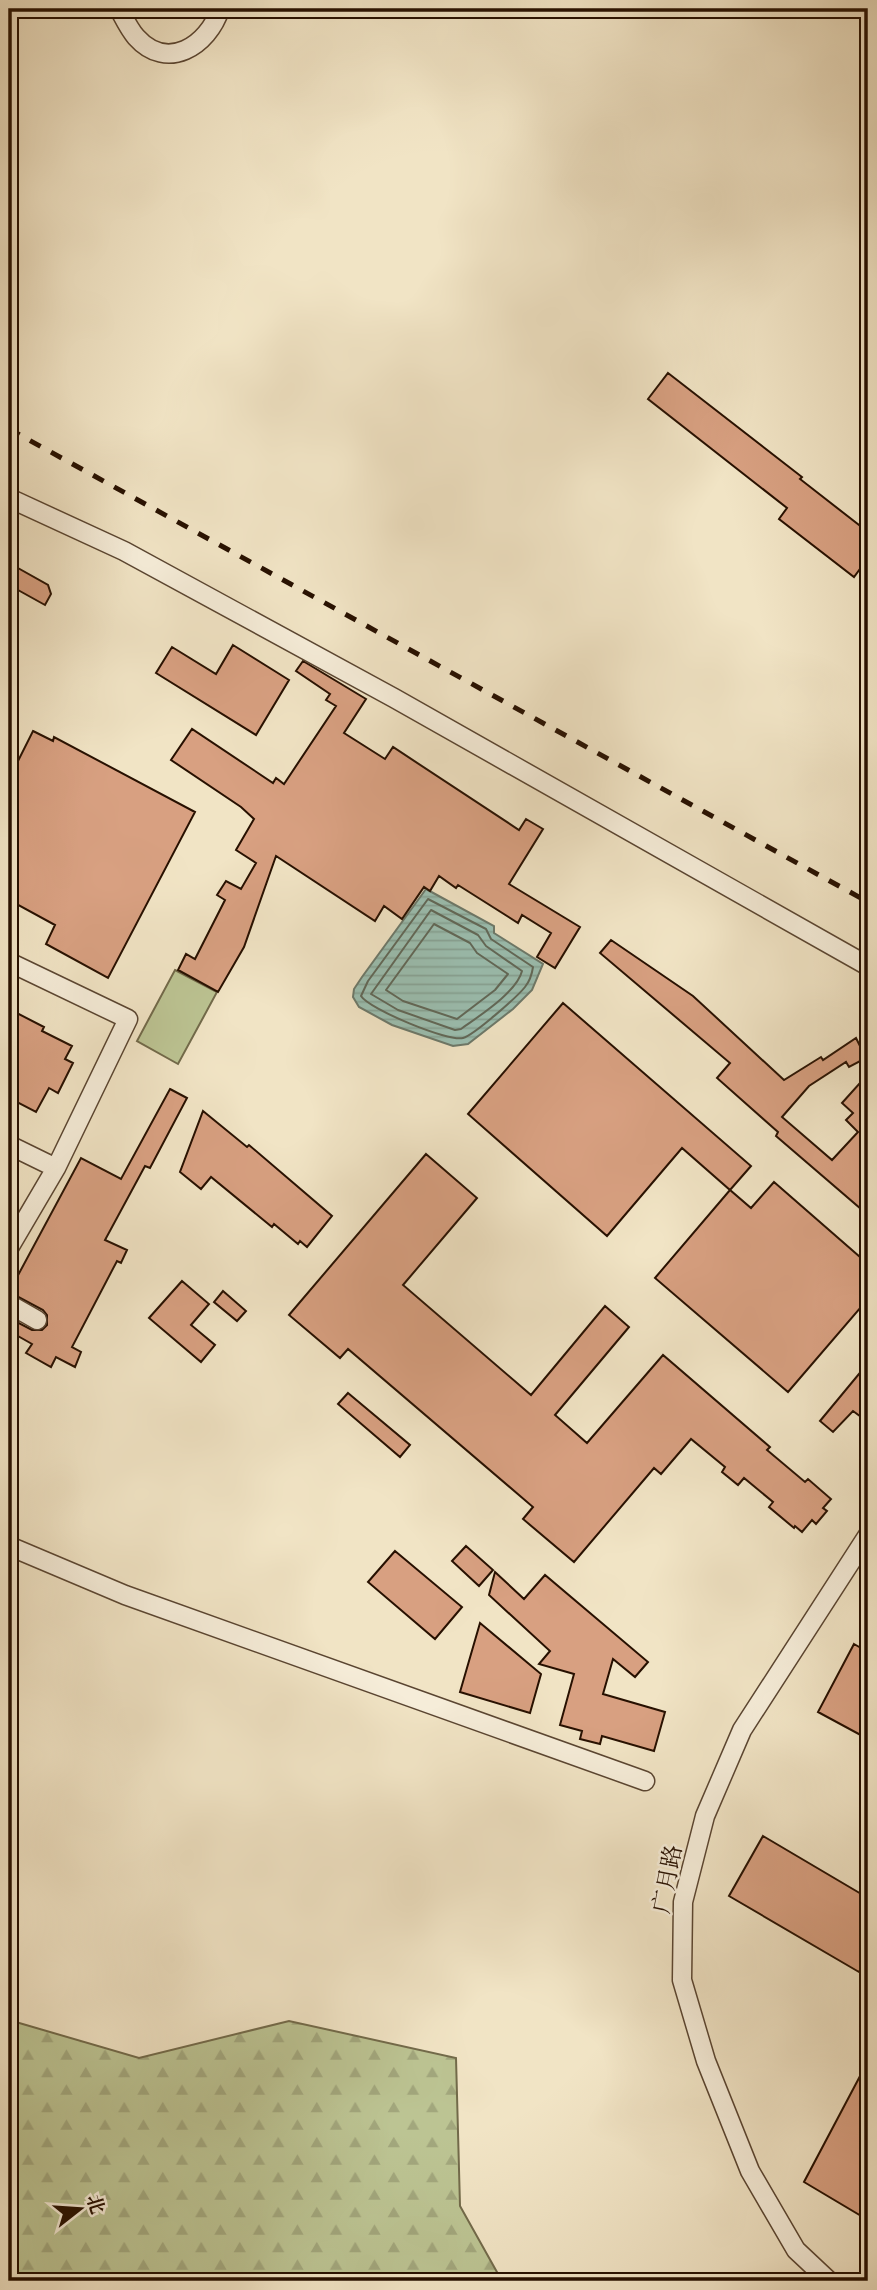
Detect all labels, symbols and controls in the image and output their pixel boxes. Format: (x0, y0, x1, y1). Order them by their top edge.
street label: 广月路 (648, 1843, 688, 1916)
north arrow (46, 2174, 116, 2244)
text: 北 (81, 2192, 110, 2217)

